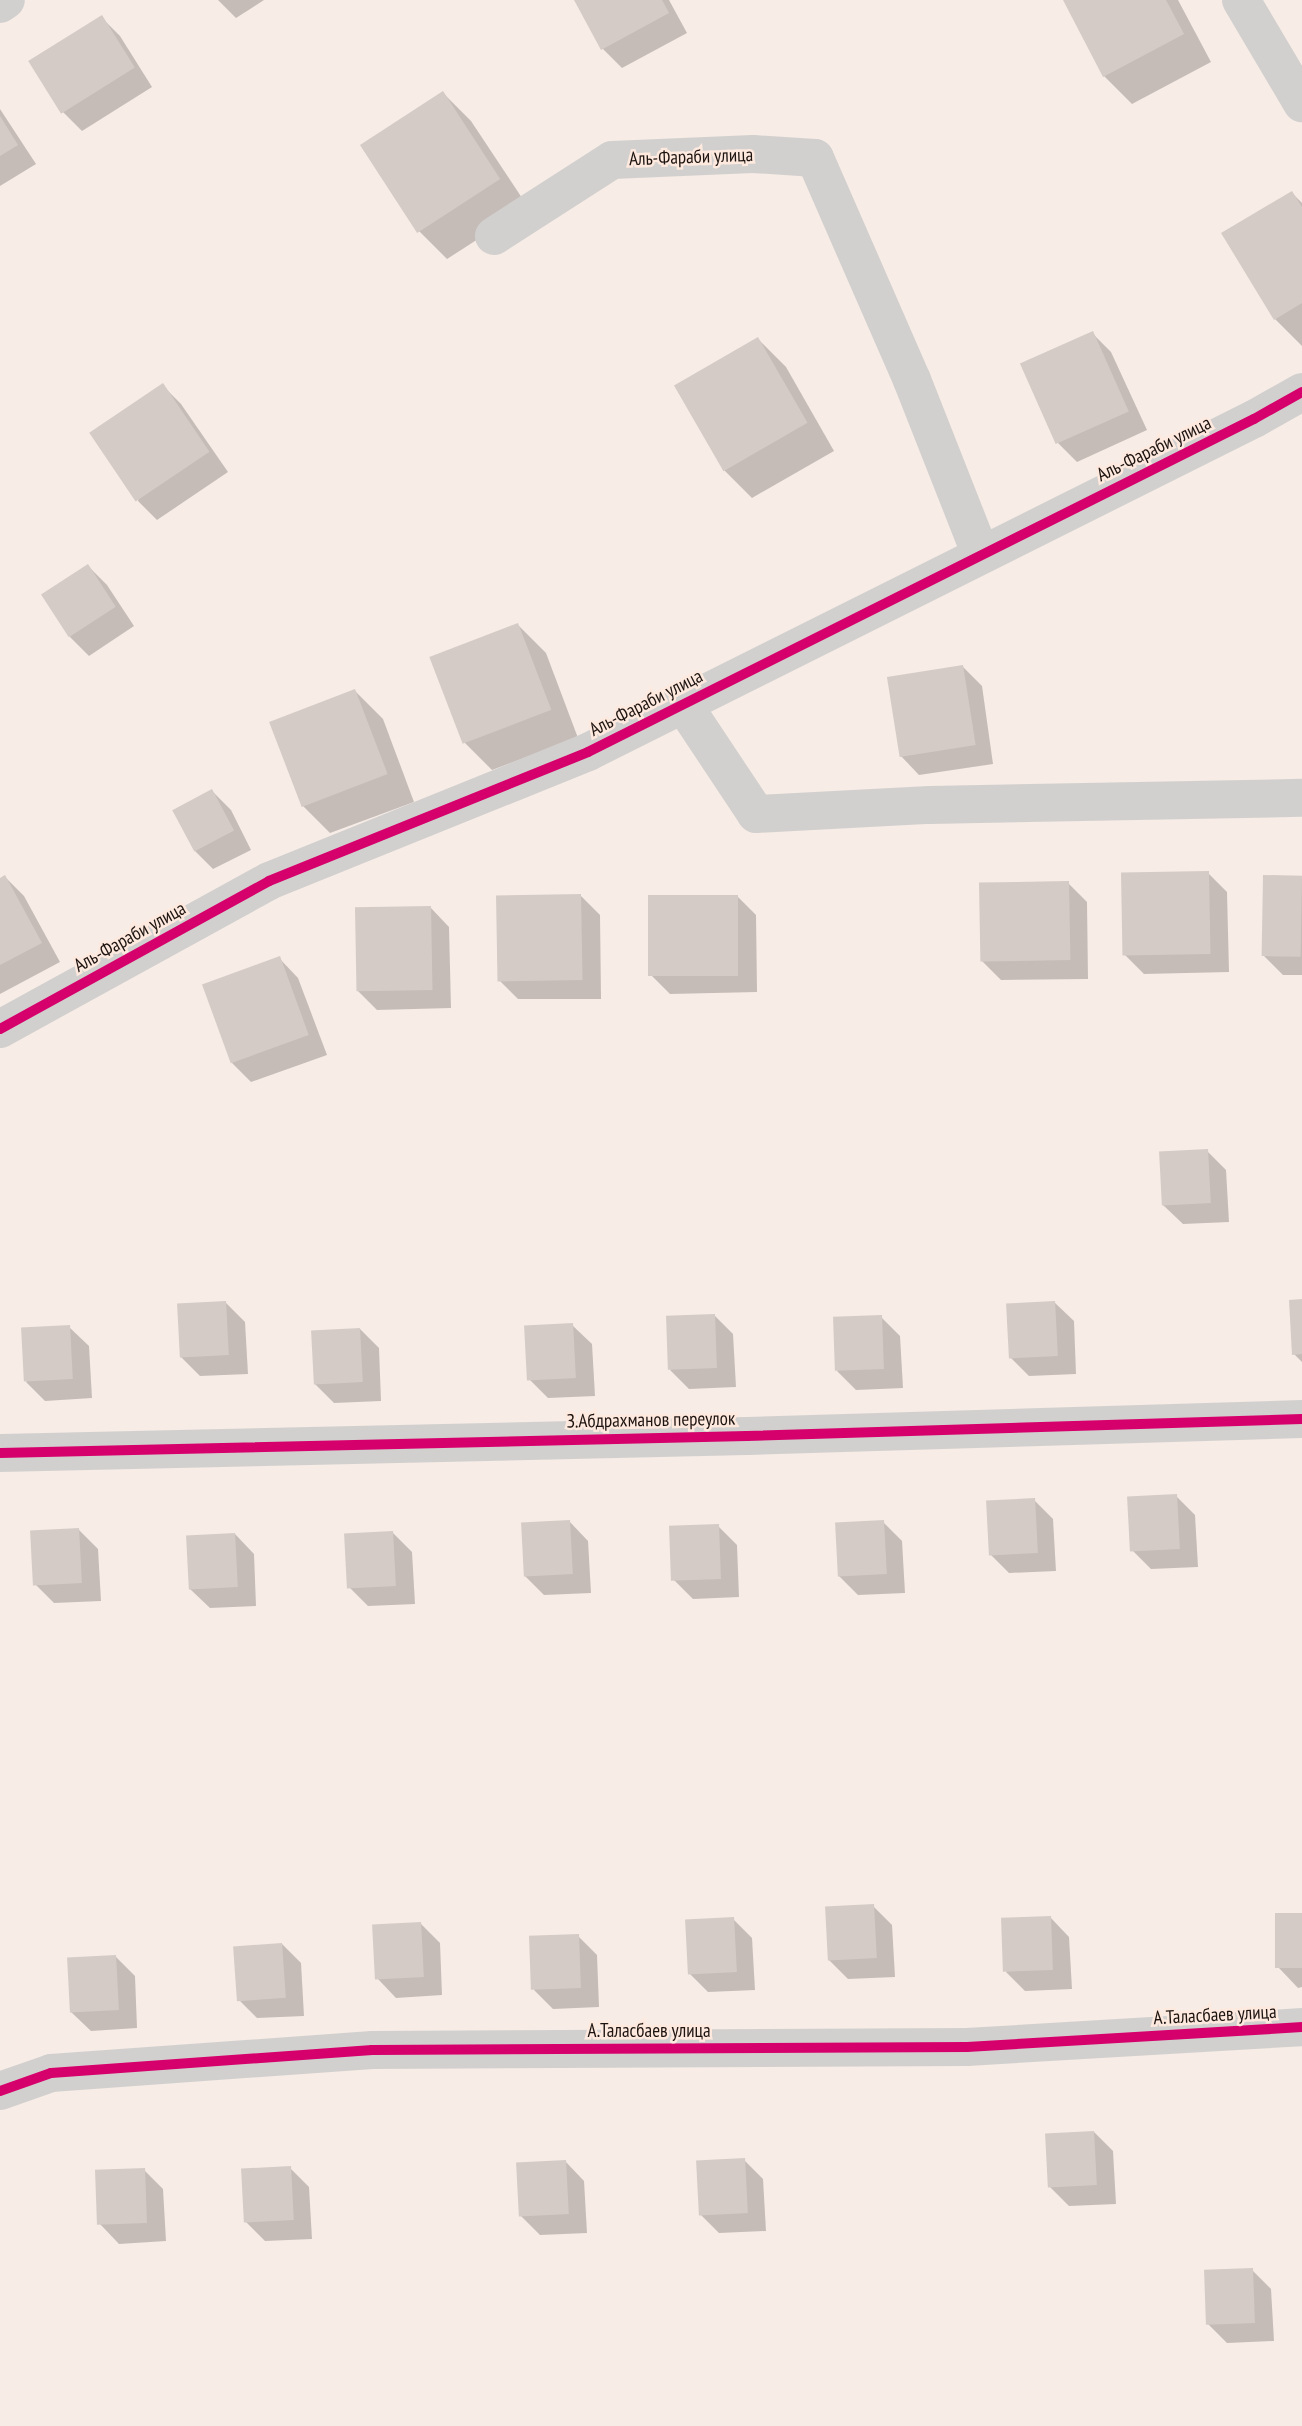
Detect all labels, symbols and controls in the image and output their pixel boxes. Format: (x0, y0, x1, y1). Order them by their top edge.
street label: Аль-Фараби улица (628, 143, 754, 171)
street label: Аль-Фараби улица (1093, 412, 1215, 486)
street label: Аль-Фараби улица (585, 665, 707, 741)
street label: Аль-Фараби улица (70, 897, 190, 977)
street label: З.Абдрахманов переулок (567, 1407, 735, 1433)
street label: А.Таласбаев улица (1153, 2000, 1277, 2030)
street label: А.Таласбаев улица (587, 2020, 711, 2042)

